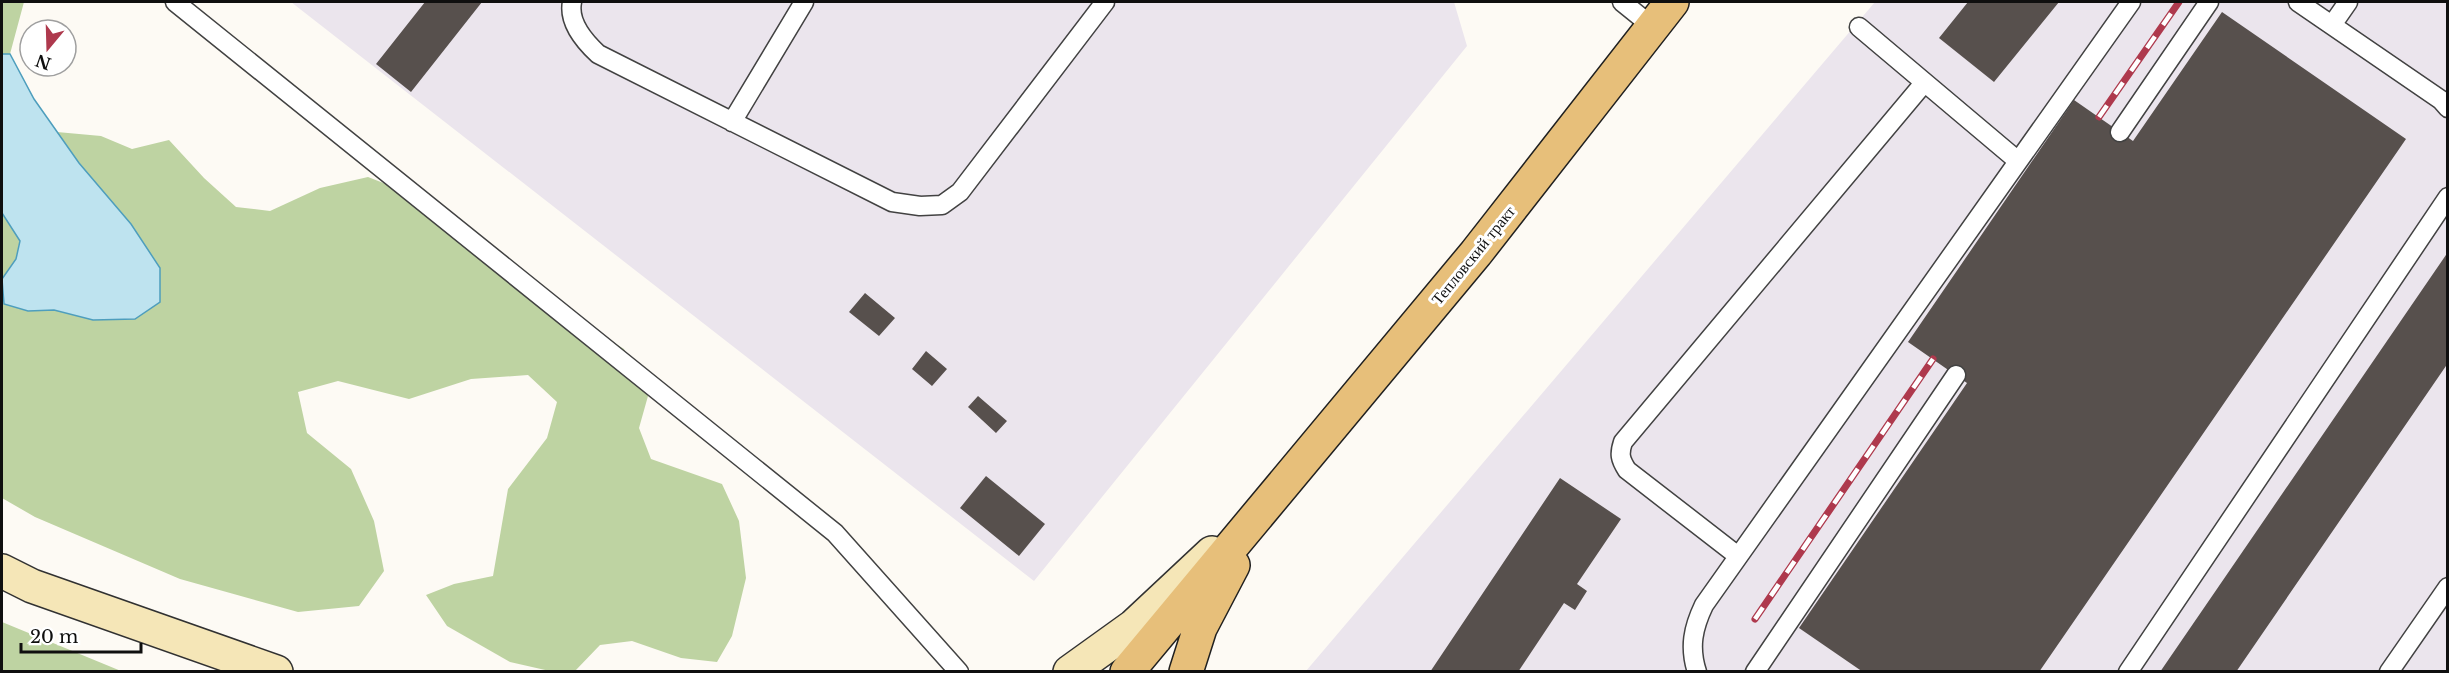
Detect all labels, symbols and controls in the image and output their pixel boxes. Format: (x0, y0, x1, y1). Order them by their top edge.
north arrow (18, 18, 78, 78)
text: N (33, 50, 53, 74)
street label: Тепловский тракт (1427, 201, 1519, 309)
scale bar (21, 616, 141, 654)
text: 20 m (30, 626, 78, 648)

